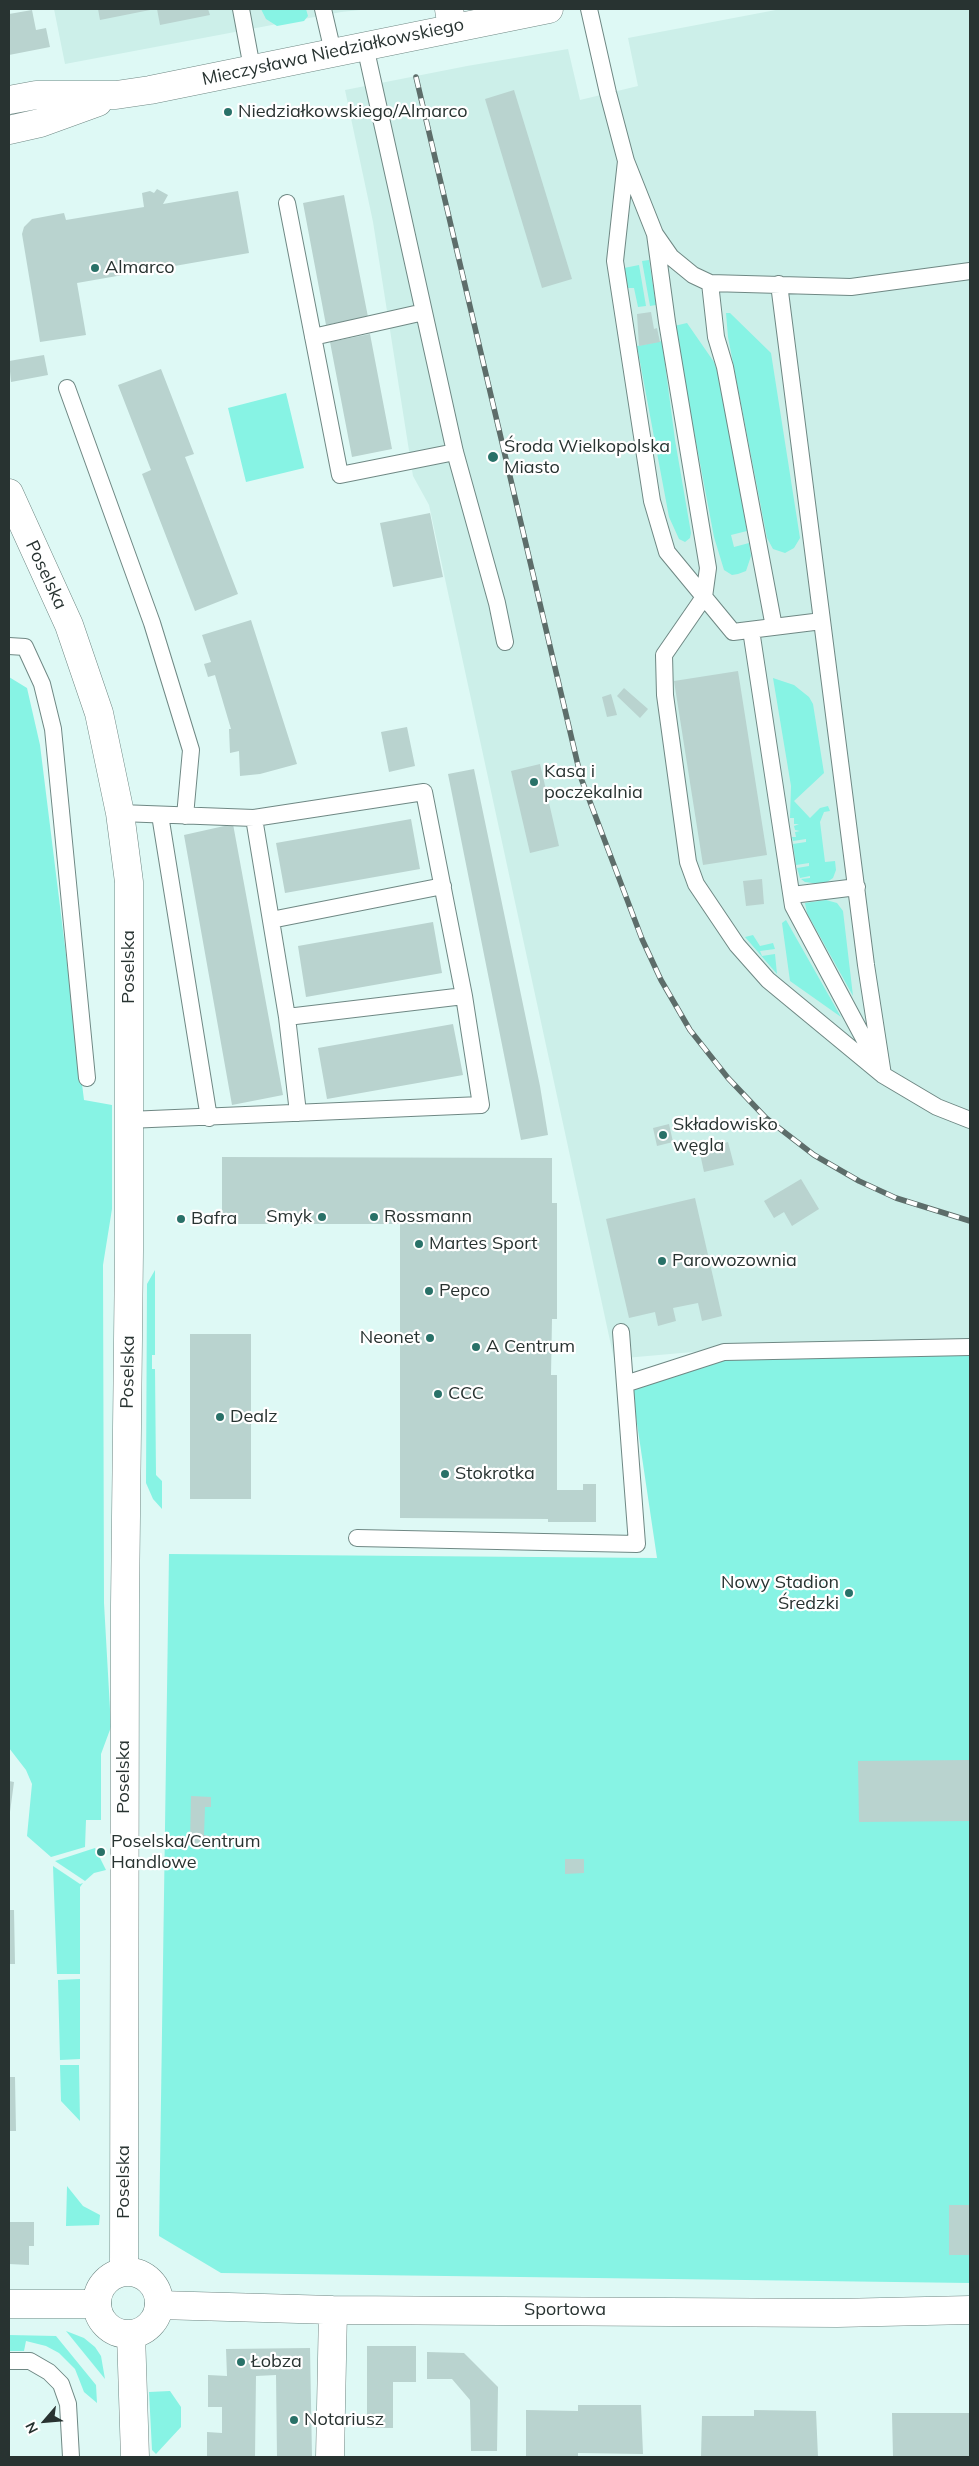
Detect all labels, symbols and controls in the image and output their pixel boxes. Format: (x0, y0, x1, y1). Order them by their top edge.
street label: Mieczysława Niedziałkowskiego (200, 14, 466, 90)
place label: Niedziałkowskiego/Almarco (238, 101, 467, 123)
marker: Niedziałkowskiego/Almarco (222, 106, 234, 118)
place label: Almarco (105, 257, 175, 279)
marker: Almarco (89, 262, 101, 274)
place label: Środa Wielkopolska Miasto (504, 436, 670, 478)
marker: Środa Wielkopolska Miasto (486, 450, 500, 464)
street label: Poselska (21, 537, 71, 613)
place label: Kasa i poczekalnia (544, 761, 643, 804)
marker: Kasa i poczekalnia (528, 776, 540, 788)
street label: Poselska (118, 930, 140, 1004)
place label: Składowisko węgla (673, 1114, 778, 1156)
marker: Składowisko węgla (657, 1129, 669, 1141)
place label: Smyk (266, 1206, 312, 1228)
place label: Rossmann (384, 1206, 472, 1228)
place label: Bafra (191, 1208, 237, 1230)
marker: Smyk (316, 1211, 328, 1223)
marker: Rossmann (368, 1211, 380, 1223)
marker: Bafra (175, 1213, 187, 1225)
place label: Martes Sport (429, 1233, 537, 1255)
marker: Martes Sport (413, 1238, 425, 1250)
place label: Parowozownia (672, 1250, 797, 1272)
marker: Parowozownia (656, 1255, 668, 1267)
place label: Pepco (439, 1280, 490, 1302)
marker: Pepco (423, 1285, 435, 1297)
place label: Neonet (360, 1327, 420, 1349)
marker: Neonet (424, 1332, 436, 1344)
street label: Poselska (117, 1335, 139, 1409)
place label: A Centrum (486, 1336, 575, 1358)
marker: A Centrum (470, 1341, 482, 1353)
place label: CCC (448, 1383, 484, 1405)
marker: CCC (432, 1388, 444, 1400)
place label: Dealz (230, 1406, 278, 1428)
marker: Dealz (214, 1411, 226, 1423)
place label: Stokrotka (455, 1463, 535, 1485)
marker: Stokrotka (439, 1468, 451, 1480)
place label: Nowy Stadion Średzki (721, 1572, 839, 1615)
marker: Nowy Stadion Średzki (843, 1587, 855, 1599)
street label: Poselska (113, 1740, 135, 1814)
place label: Poselska/Centrum Handlowe (111, 1831, 261, 1874)
marker: Poselska/Centrum Handlowe (95, 1846, 107, 1858)
street label: Poselska (113, 2145, 135, 2219)
street label: Sportowa (524, 2299, 606, 2321)
place label: Łobza (251, 2351, 302, 2373)
marker: Łobza (235, 2356, 247, 2368)
north arrow (20, 2396, 70, 2446)
place label: Notariusz (304, 2409, 384, 2431)
marker: Notariusz (288, 2414, 300, 2426)
text: N (21, 2419, 42, 2437)

